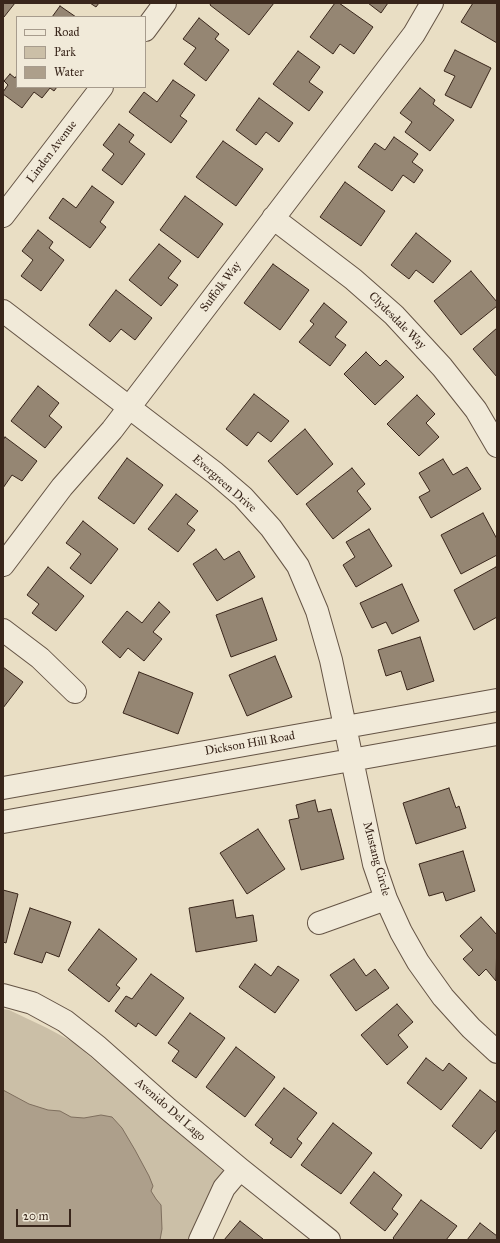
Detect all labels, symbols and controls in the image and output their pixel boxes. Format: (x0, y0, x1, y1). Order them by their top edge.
legend (16, 16, 146, 88)
text: Road (54, 25, 80, 39)
text: Park (54, 45, 76, 59)
text: Water (54, 65, 84, 79)
street label: Linden Avenue (24, 118, 80, 186)
street label: Suffolk Way (197, 259, 245, 315)
street label: Clydesdale Way (365, 289, 429, 353)
street label: Evergreen Drive (189, 452, 259, 516)
street label: Dickson Hill Road (204, 729, 296, 759)
street label: Mustang Circle (359, 820, 393, 898)
street label: Avenido Del Lago (132, 1075, 208, 1145)
scale bar (18, 1201, 73, 1227)
text: 20 m (23, 1209, 49, 1223)

